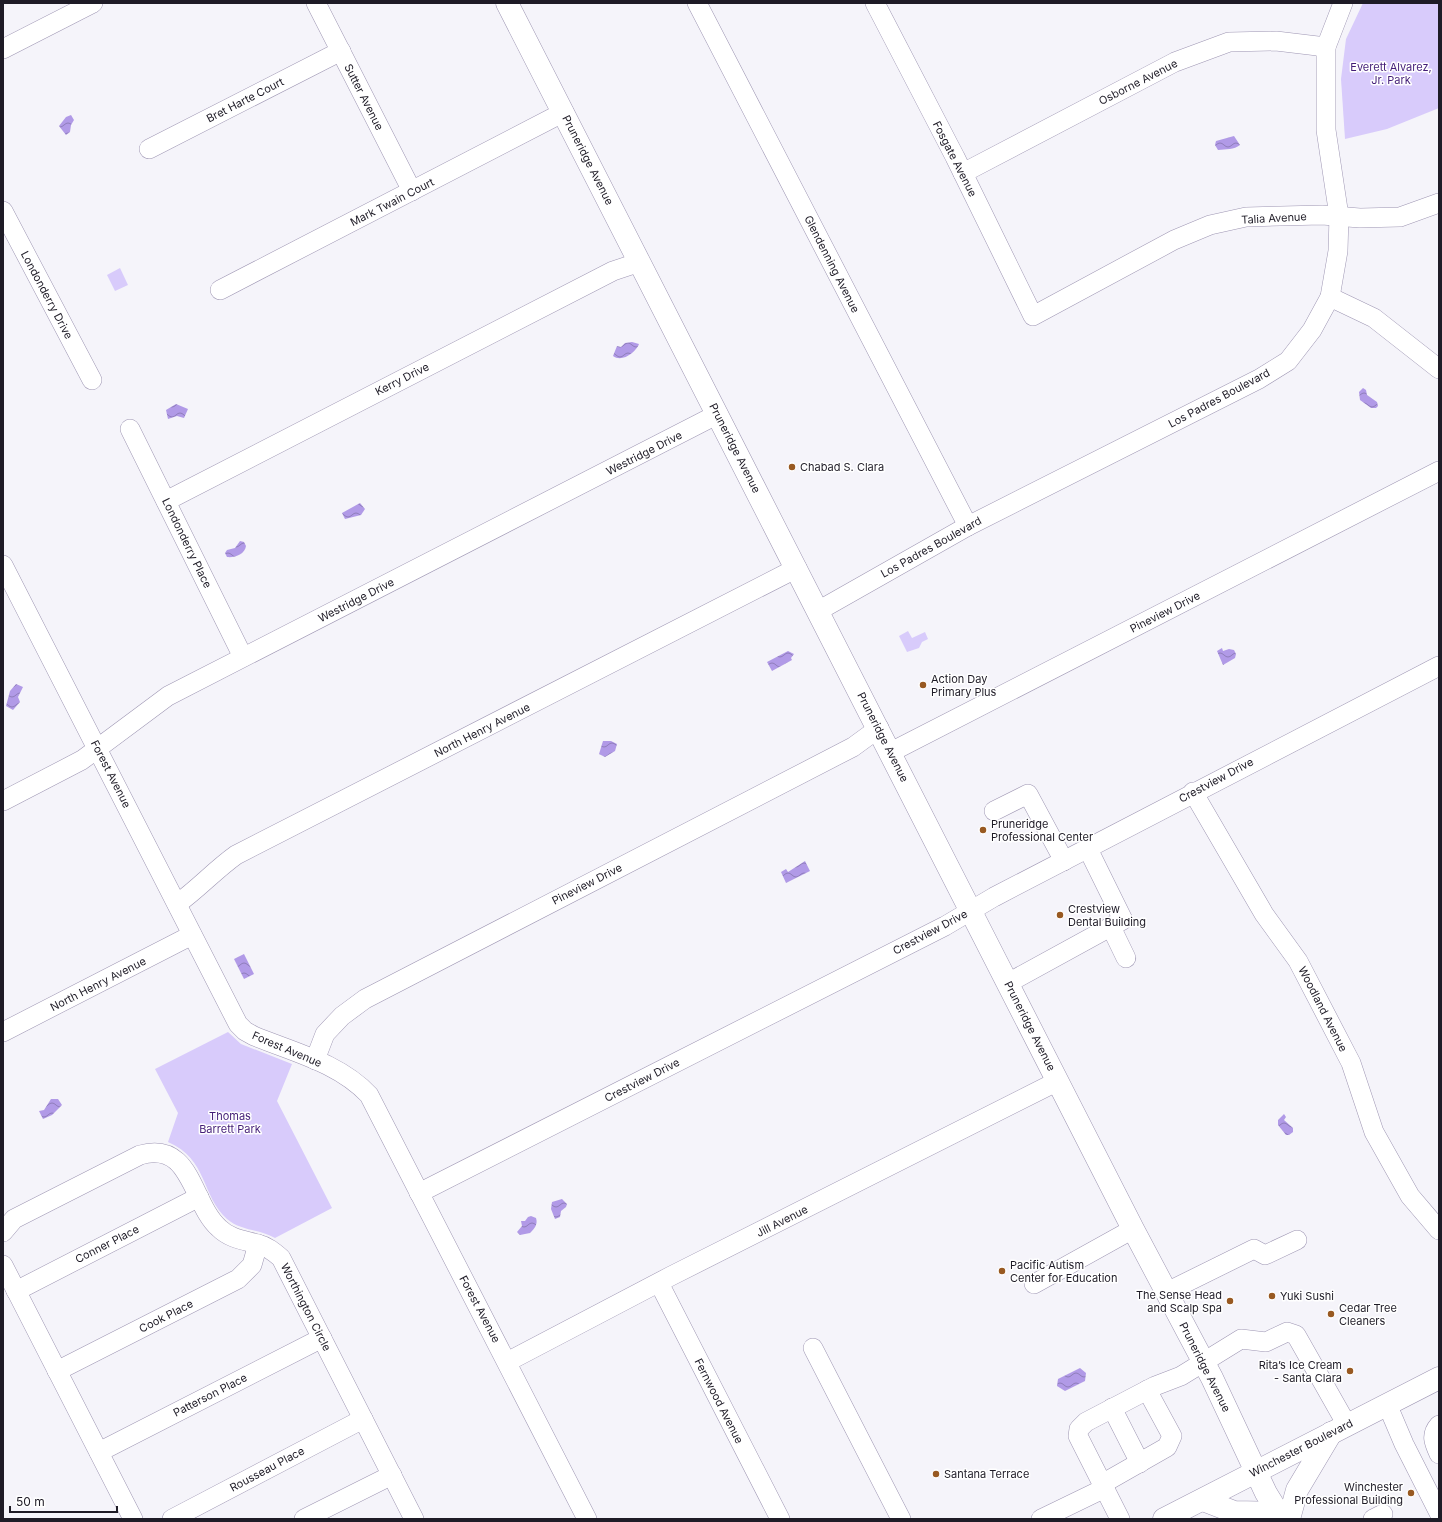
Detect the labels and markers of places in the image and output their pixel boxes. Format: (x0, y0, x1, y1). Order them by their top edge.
place label: Chabad S. Clara (800, 460, 884, 474)
marker: Chabad S. Clara (787, 462, 797, 472)
place label: Action Day Primary Plus (931, 672, 997, 699)
marker: Action Day Primary Plus (918, 680, 928, 690)
place label: Pruneridge Professional Center (991, 817, 1093, 844)
marker: Pruneridge Professional Center (978, 825, 988, 835)
place label: Crestview Dental Building (1068, 902, 1146, 929)
marker: Crestview Dental Building (1055, 910, 1065, 920)
place label: Pacific Autism Center for Education (1010, 1258, 1117, 1285)
marker: Pacific Autism Center for Education (997, 1266, 1007, 1276)
place label: The Sense Head and Scalp Spa (1136, 1288, 1222, 1315)
place label: Yuki Sushi (1280, 1289, 1334, 1303)
marker: Yuki Sushi (1267, 1291, 1277, 1301)
marker: The Sense Head and Scalp Spa (1225, 1296, 1235, 1306)
place label: Cedar Tree Cleaners (1339, 1301, 1397, 1328)
marker: Cedar Tree Cleaners (1326, 1309, 1336, 1319)
place label: Rita’s Ice Cream - Santa Clara (1259, 1358, 1342, 1385)
marker: Rita’s Ice Cream - Santa Clara (1345, 1366, 1355, 1376)
place label: Santana Terrace (944, 1467, 1029, 1481)
marker: Santana Terrace (931, 1469, 941, 1479)
place label: Winchester Professional Building (1294, 1480, 1403, 1507)
marker: Winchester Professional Building (1406, 1488, 1416, 1498)

